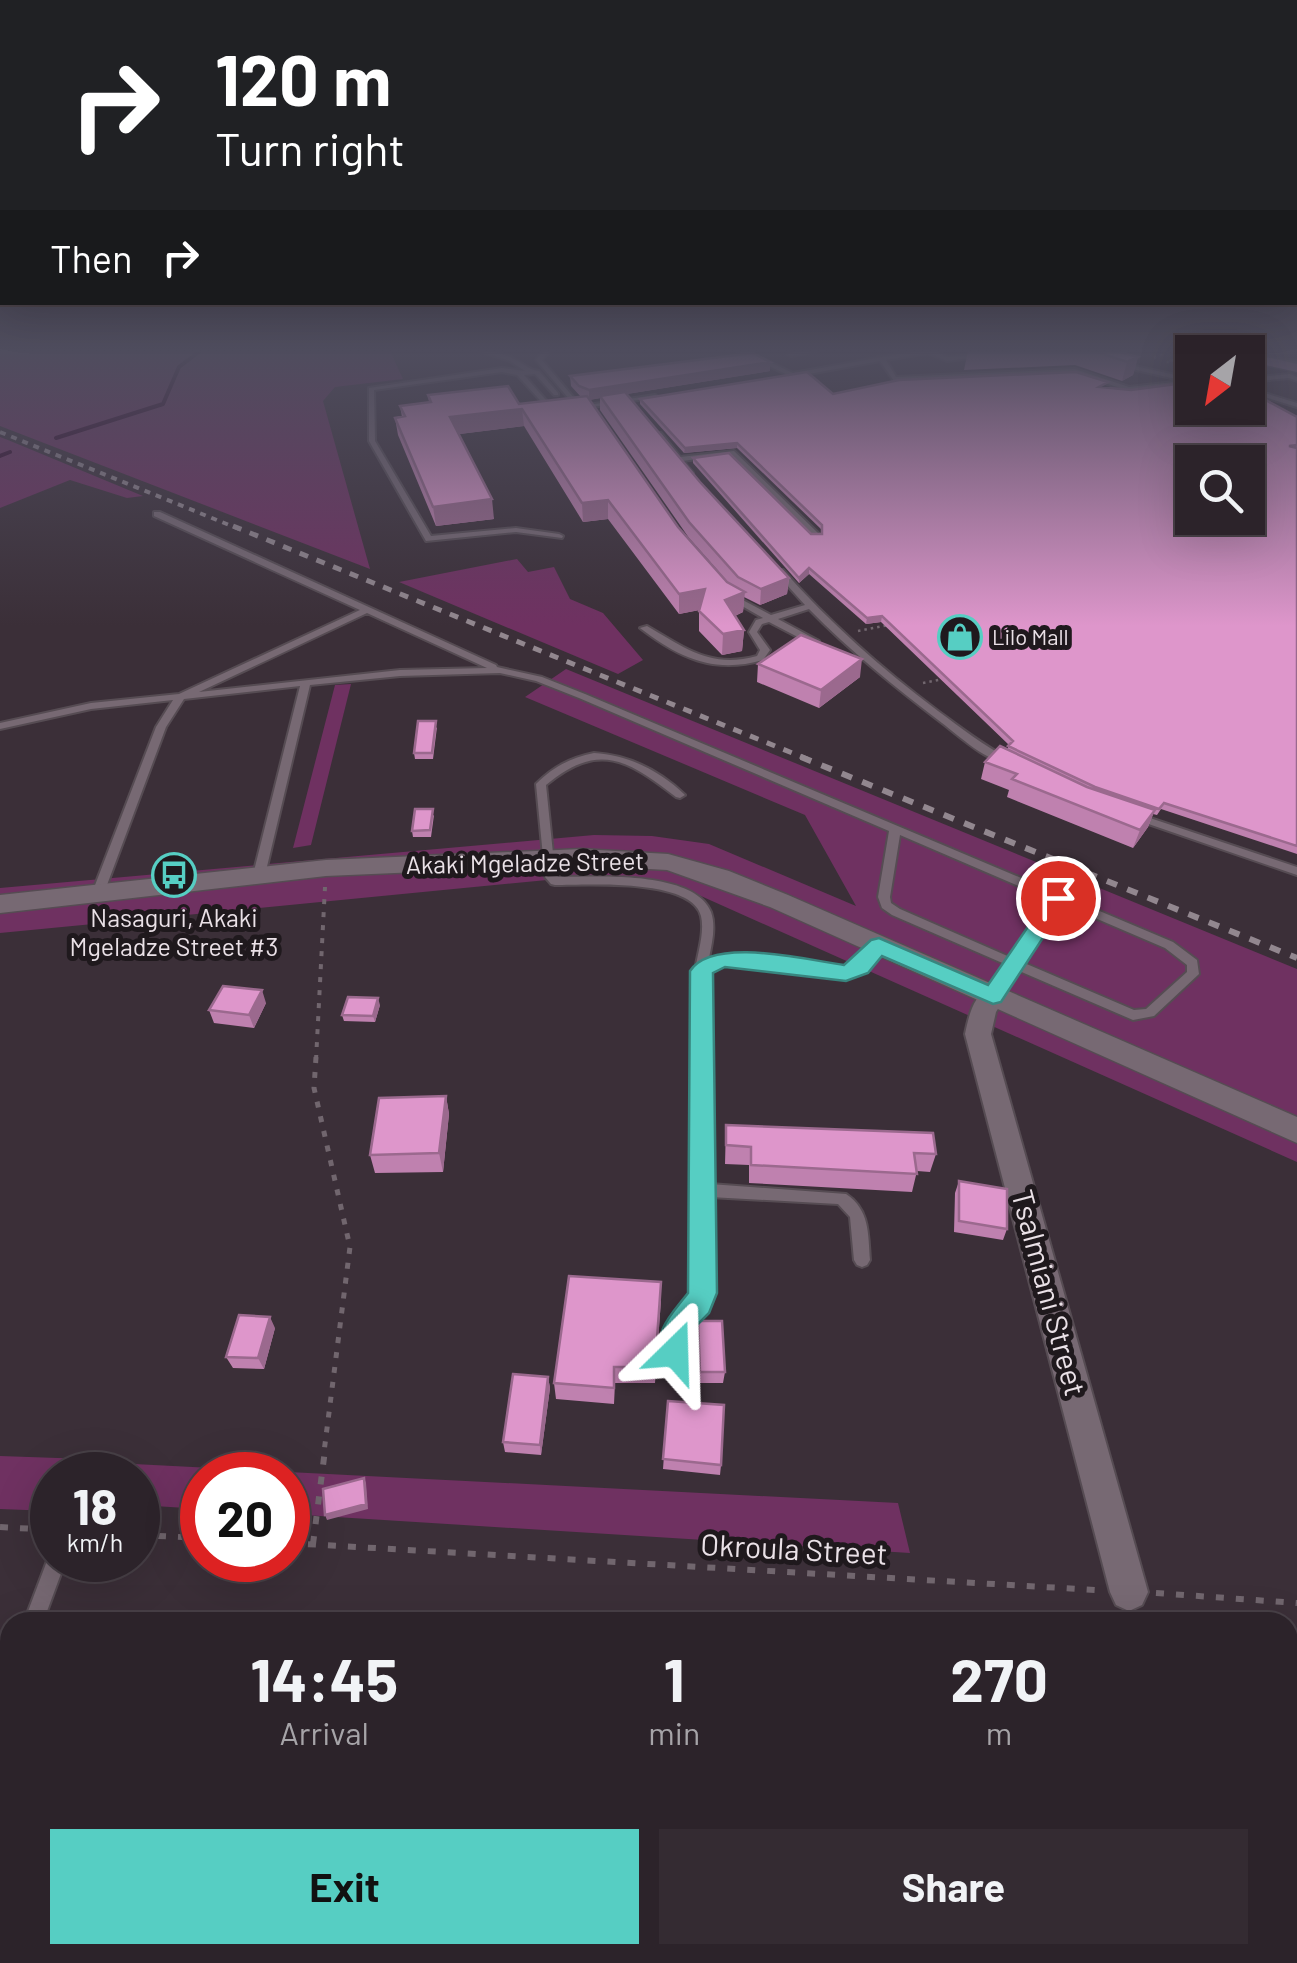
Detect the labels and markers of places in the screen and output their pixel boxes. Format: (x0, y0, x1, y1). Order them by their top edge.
shop icon: Lilo Mall (937, 614, 983, 660)
place label: Lilo Mall (992, 623, 1069, 649)
bus stop icon: Nasaguri, Akaki Mgeladze Street #3 (151, 852, 197, 898)
pin (1016, 856, 1101, 941)
place label: Nasaguri, Akaki Mgeladze Street #3 (70, 902, 278, 961)

